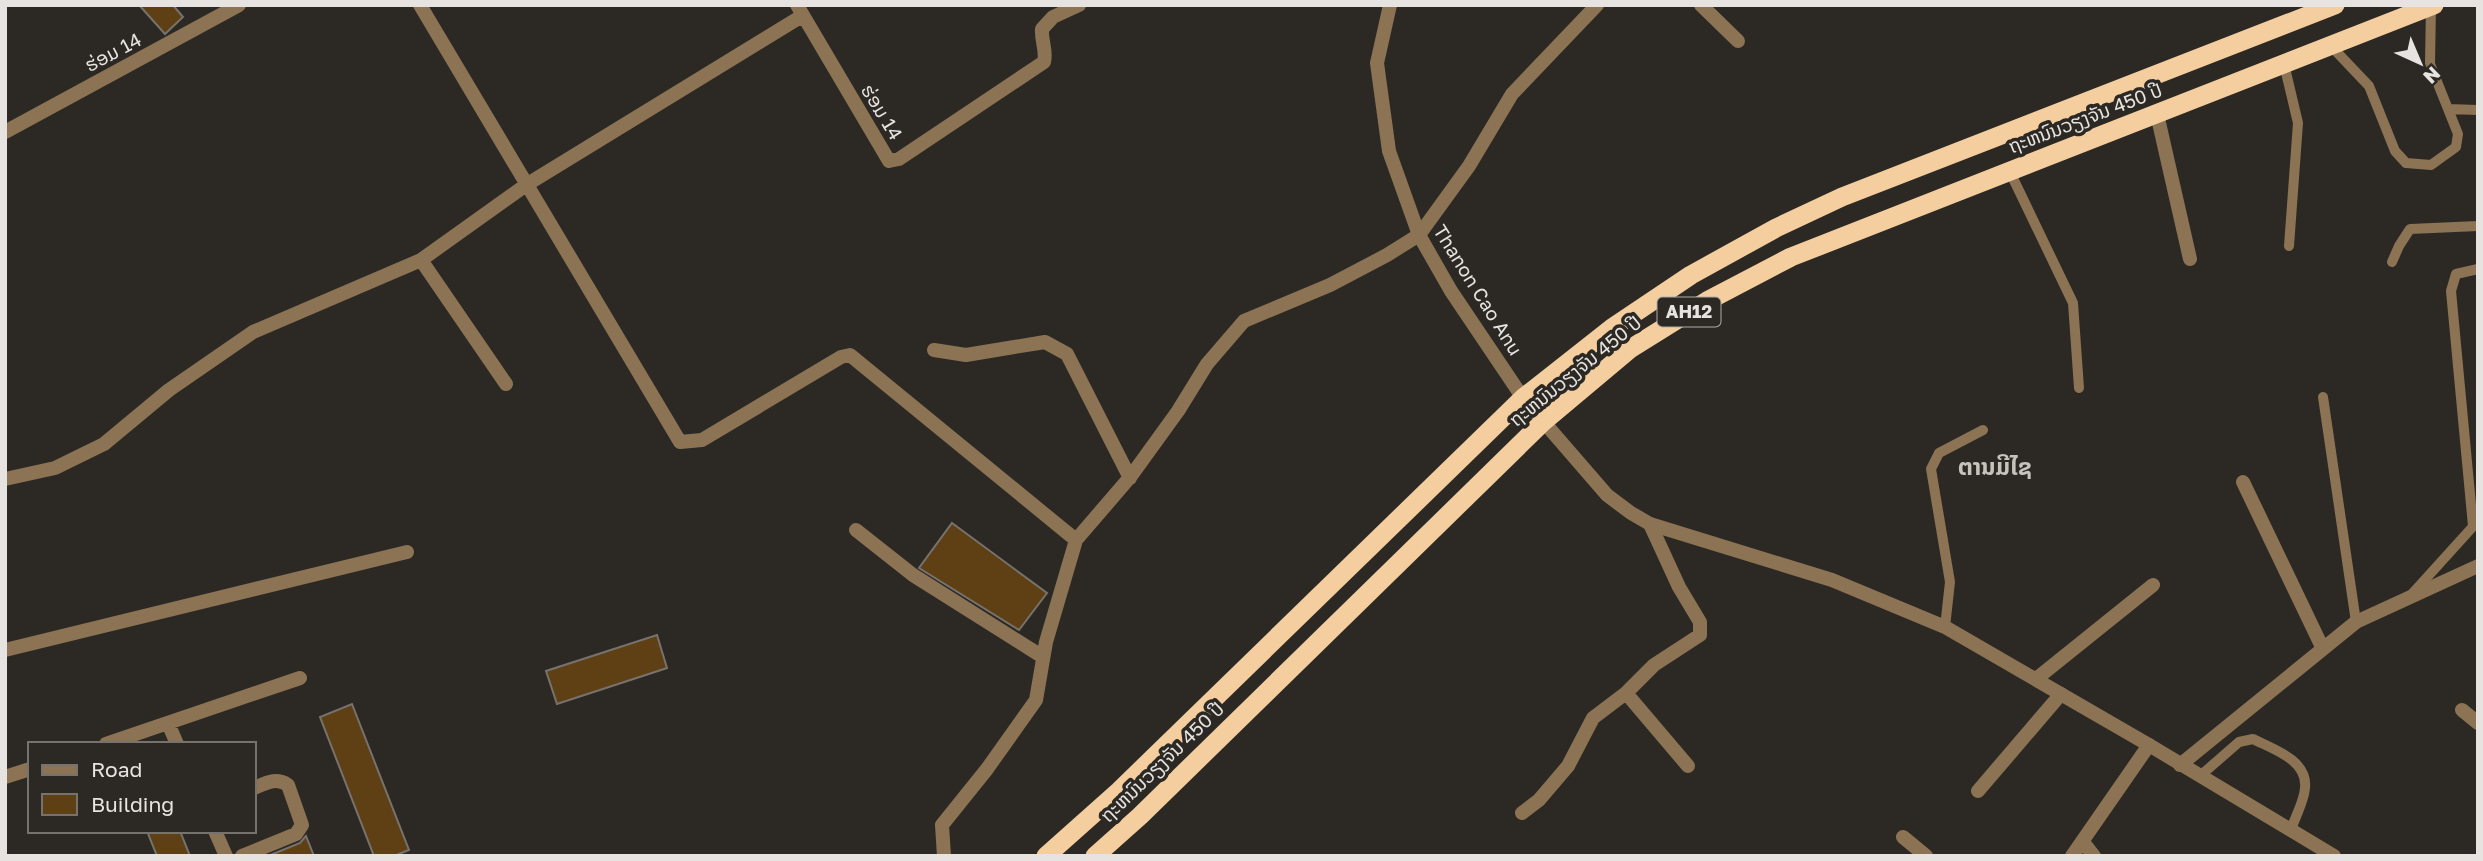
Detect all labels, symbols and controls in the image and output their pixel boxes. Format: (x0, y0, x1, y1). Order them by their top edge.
street label: ຮ່ອມ 14 (81, 27, 145, 76)
north arrow (2385, 28, 2455, 98)
text: N (2419, 62, 2445, 89)
street label: ຖະຫນົນວຽງຈັນ 450 ປີ (2005, 78, 2166, 159)
street label: ຮ່ອມ 14 (857, 80, 908, 144)
street label: Thanon Cao Anu (1429, 220, 1528, 359)
road number: AH12 (1658, 298, 1720, 326)
street label: ຖະຫນົນວຽງຈັນ 450 ປີ (1504, 310, 1647, 432)
district label: ຕານມີໄຊ (1958, 452, 2032, 480)
street label: ຖະຫນົນວຽງຈັນ 450 ປີ (1095, 697, 1230, 828)
legend (28, 742, 256, 833)
text: Road (91, 756, 142, 782)
text: Building (91, 791, 174, 817)

